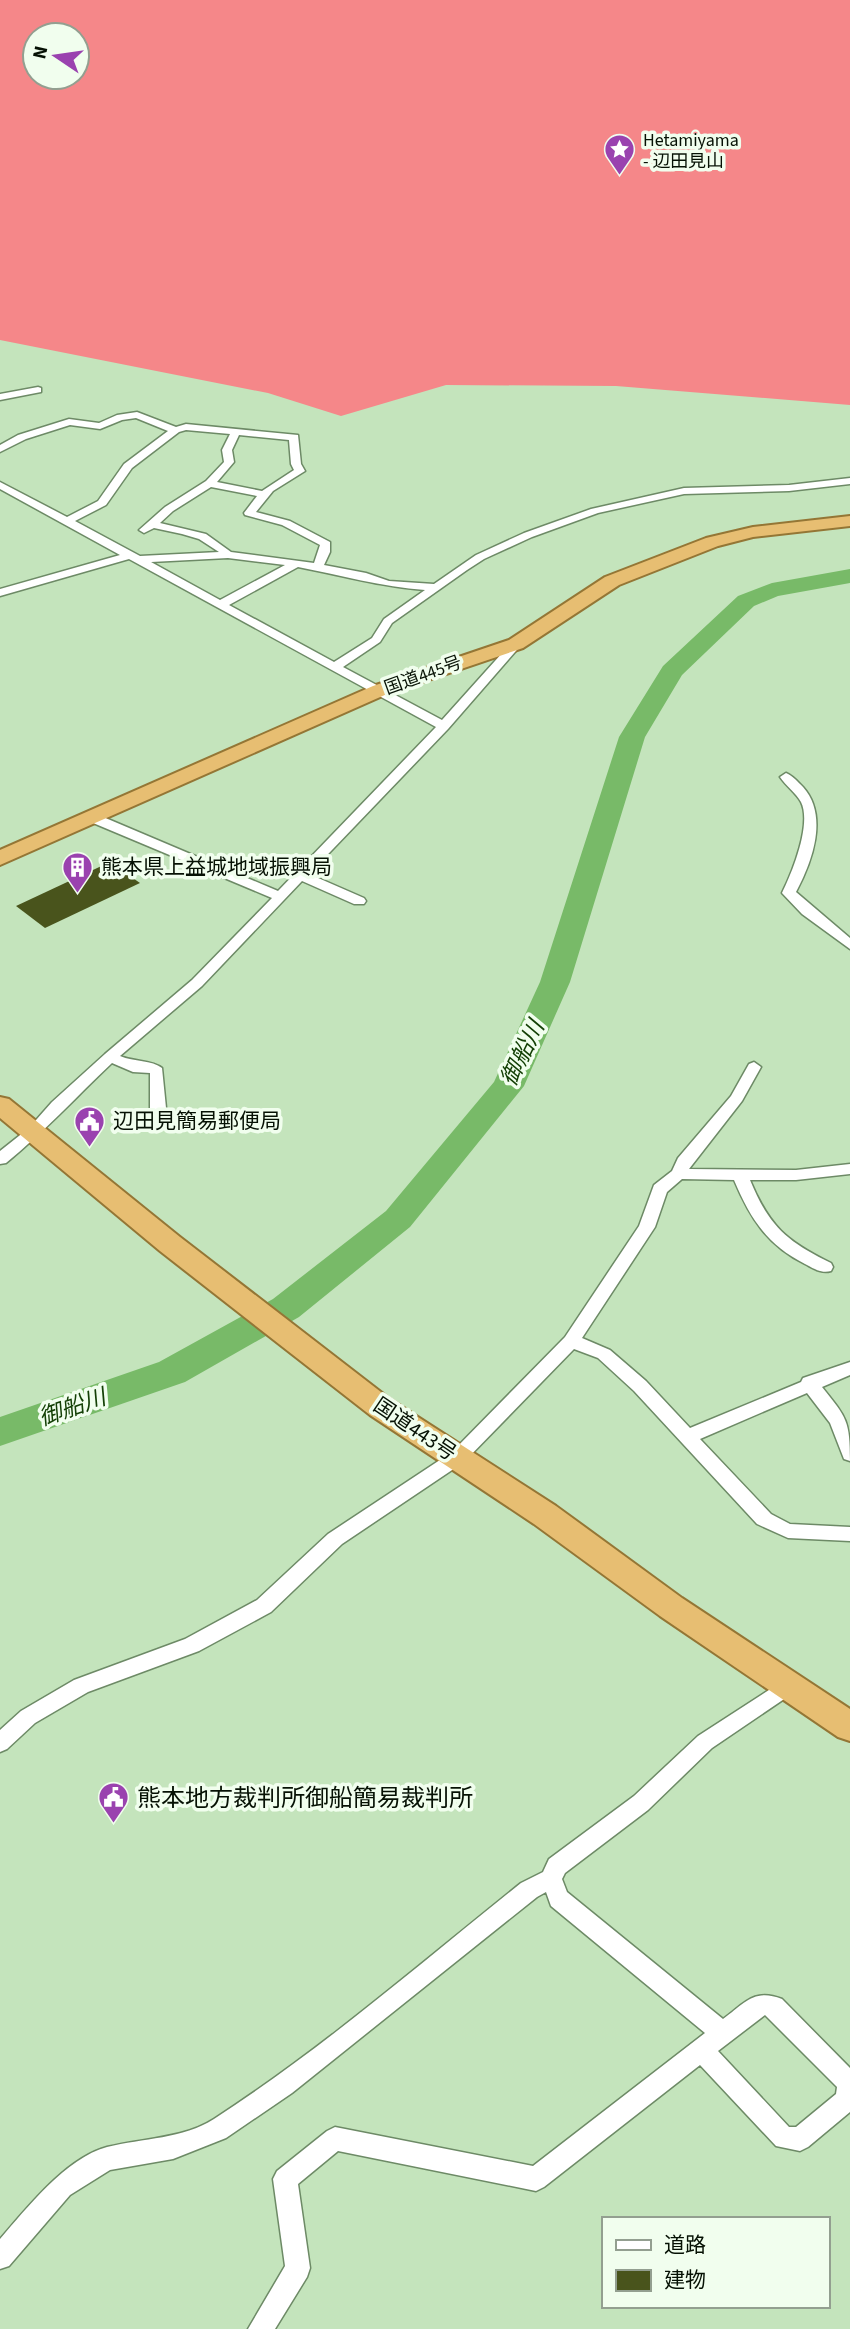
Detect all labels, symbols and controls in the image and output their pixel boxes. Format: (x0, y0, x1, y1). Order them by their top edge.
north arrow (21, 21, 91, 91)
text: N (26, 43, 55, 62)
place label: Hetamiyama - 辺田見山 (643, 128, 739, 174)
place icon: Hetamiyama - 辺田見山 (603, 133, 637, 177)
street label: 国道445号 (381, 650, 465, 701)
building icon: 熊本県上益城地域振興局 (61, 850, 95, 894)
place label: 熊本県上益城地域振興局 (101, 852, 332, 882)
water label: 御船川 (492, 1012, 554, 1091)
public building icon: 辺田見簡易郵便局 (73, 1104, 107, 1148)
place label: 辺田見簡易郵便局 (113, 1106, 281, 1136)
water label: 御船川 (34, 1380, 113, 1434)
street label: 国道443号 (368, 1390, 462, 1468)
public building icon: 熊本地方裁判所御船簡易裁判所 (97, 1781, 131, 1825)
place label: 熊本地方裁判所御船簡易裁判所 (137, 1781, 473, 1816)
legend (602, 2217, 829, 2308)
text: 道路 (664, 2230, 706, 2260)
text: 建物 (664, 2265, 706, 2295)

